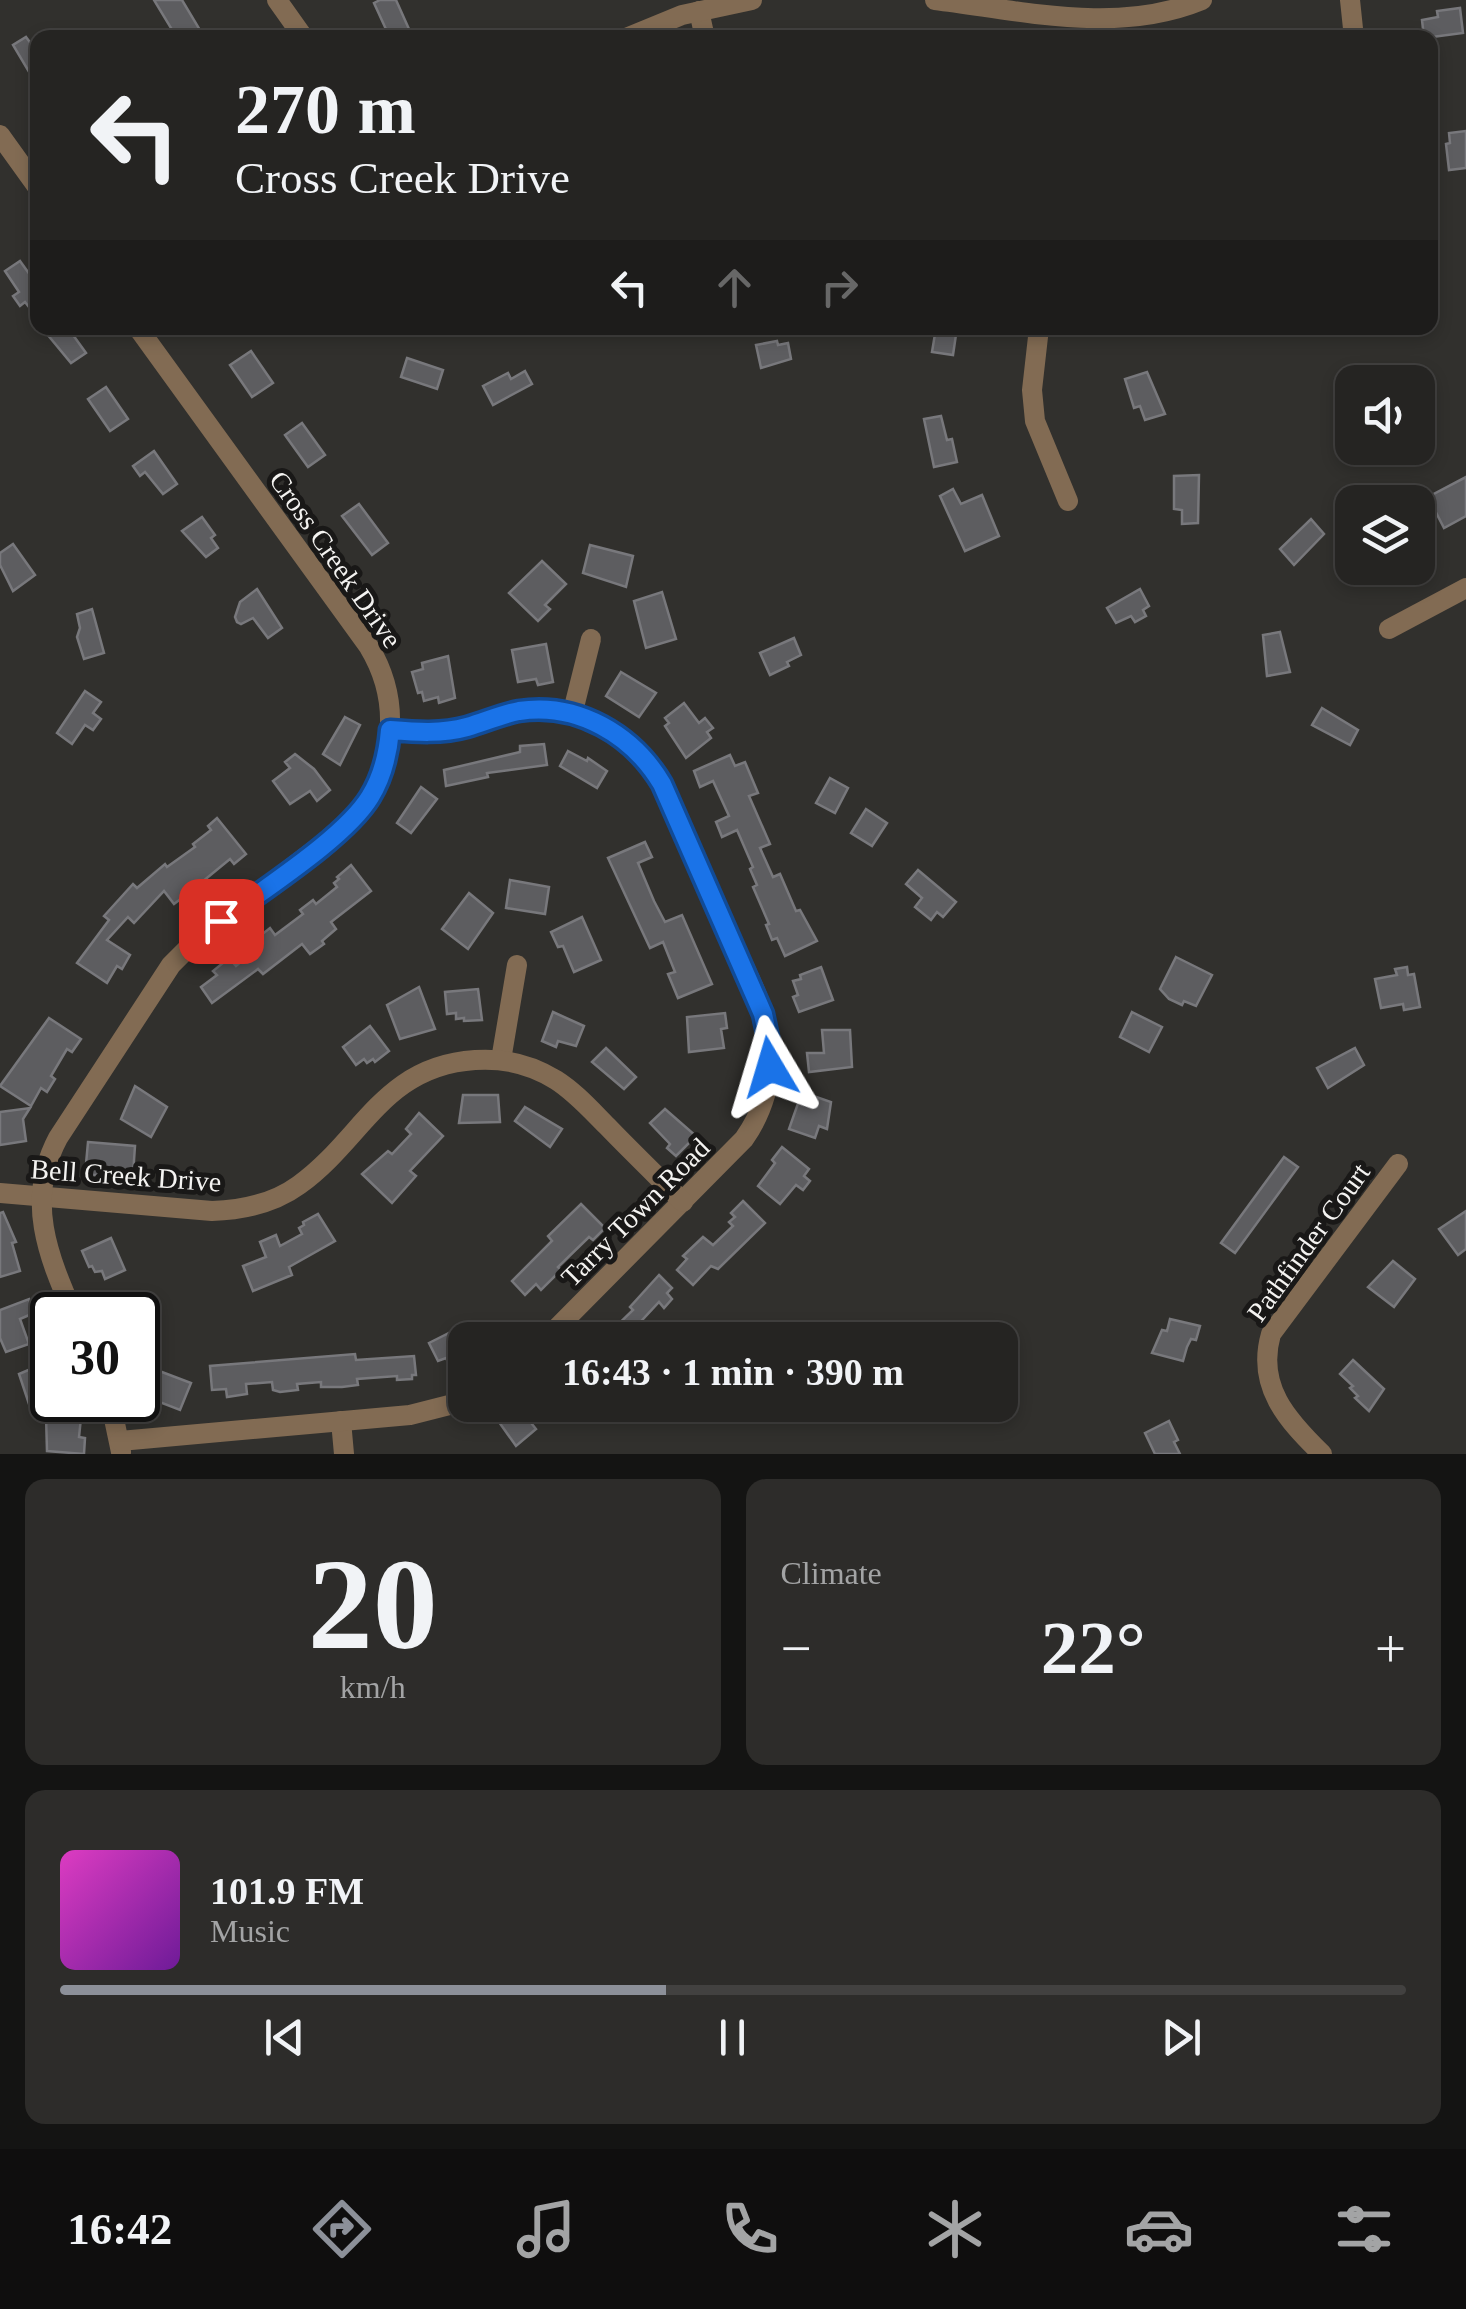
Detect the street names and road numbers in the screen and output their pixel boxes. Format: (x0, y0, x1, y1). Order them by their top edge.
street label: Cross Creek Drive (263, 465, 408, 654)
street label: Tarry Town Road (555, 1132, 716, 1293)
street label: Bell Creek Drive (29, 1153, 222, 1198)
street label: Pathfinder Court (1241, 1157, 1376, 1327)

